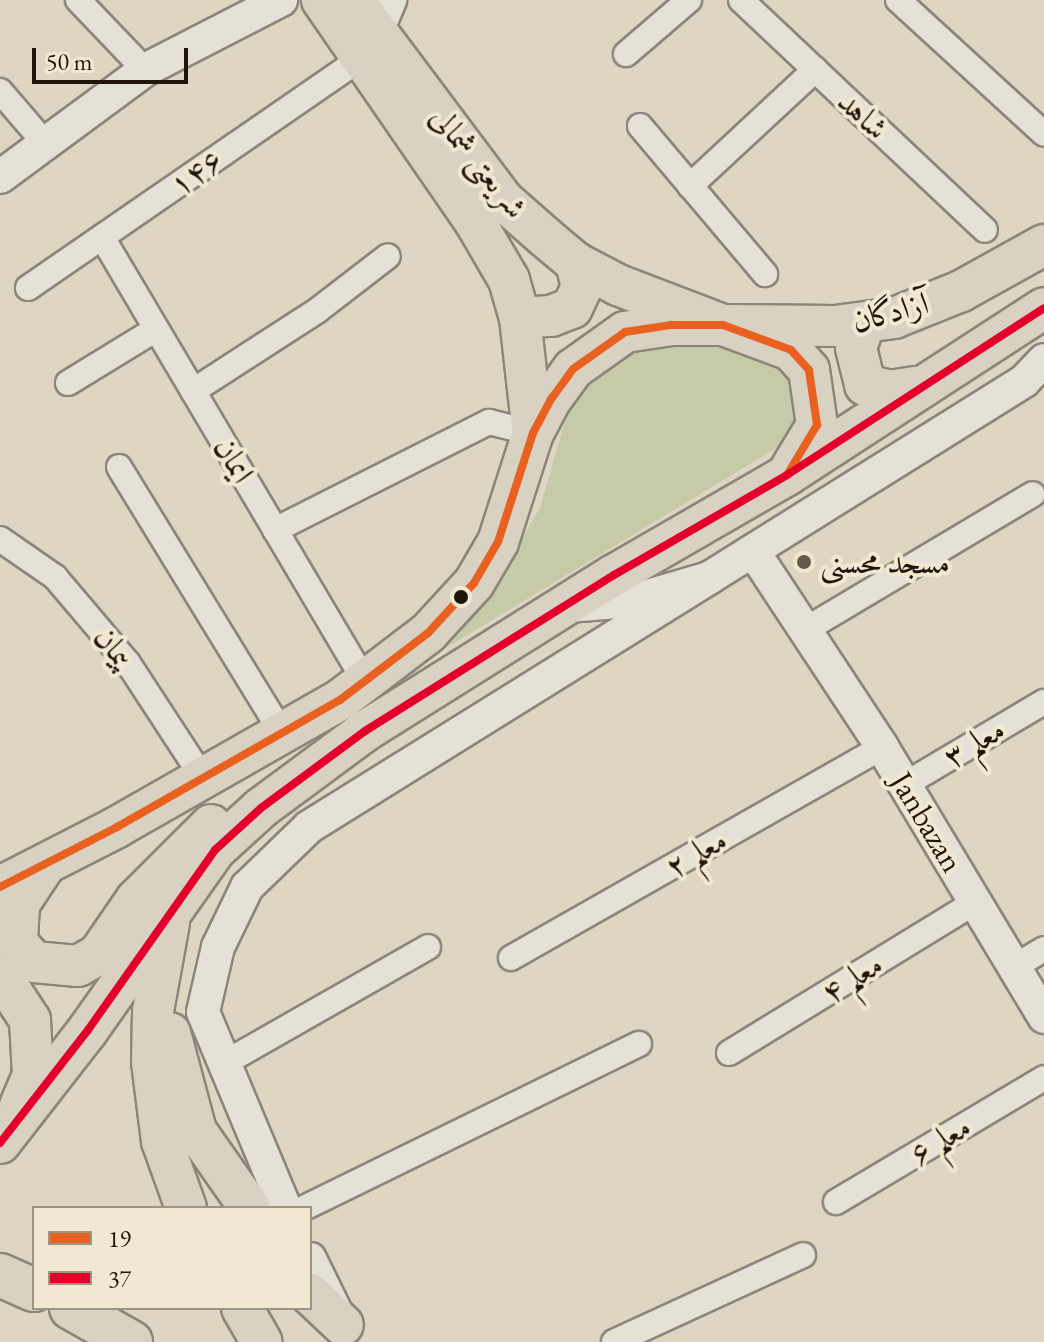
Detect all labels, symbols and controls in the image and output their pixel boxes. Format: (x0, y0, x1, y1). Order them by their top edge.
scale bar (36, 32, 192, 82)
text: 50 m (46, 46, 93, 77)
street label: شاهد (830, 82, 896, 148)
street label: شریعتی شمالی (422, 98, 536, 226)
street label: ۱۴۶ (162, 140, 230, 204)
street label: آزادگان (847, 283, 933, 341)
street label: ایمان (206, 430, 262, 490)
place label: مسجد محسنی (820, 543, 950, 581)
marker: مسجد محسنی (795, 553, 813, 571)
unlabelled marker (453, 589, 469, 605)
street label: پیمان (86, 619, 142, 675)
street label: معلم ۳ (936, 710, 1012, 776)
street label: Janbazan (882, 765, 972, 879)
street label: معلم ۲ (658, 820, 734, 886)
street label: معلم ۴ (814, 945, 890, 1011)
street label: معلم ۶ (902, 1107, 978, 1173)
legend (32, 1206, 312, 1310)
text: 19 (108, 1223, 131, 1254)
text: 37 (108, 1263, 131, 1294)

